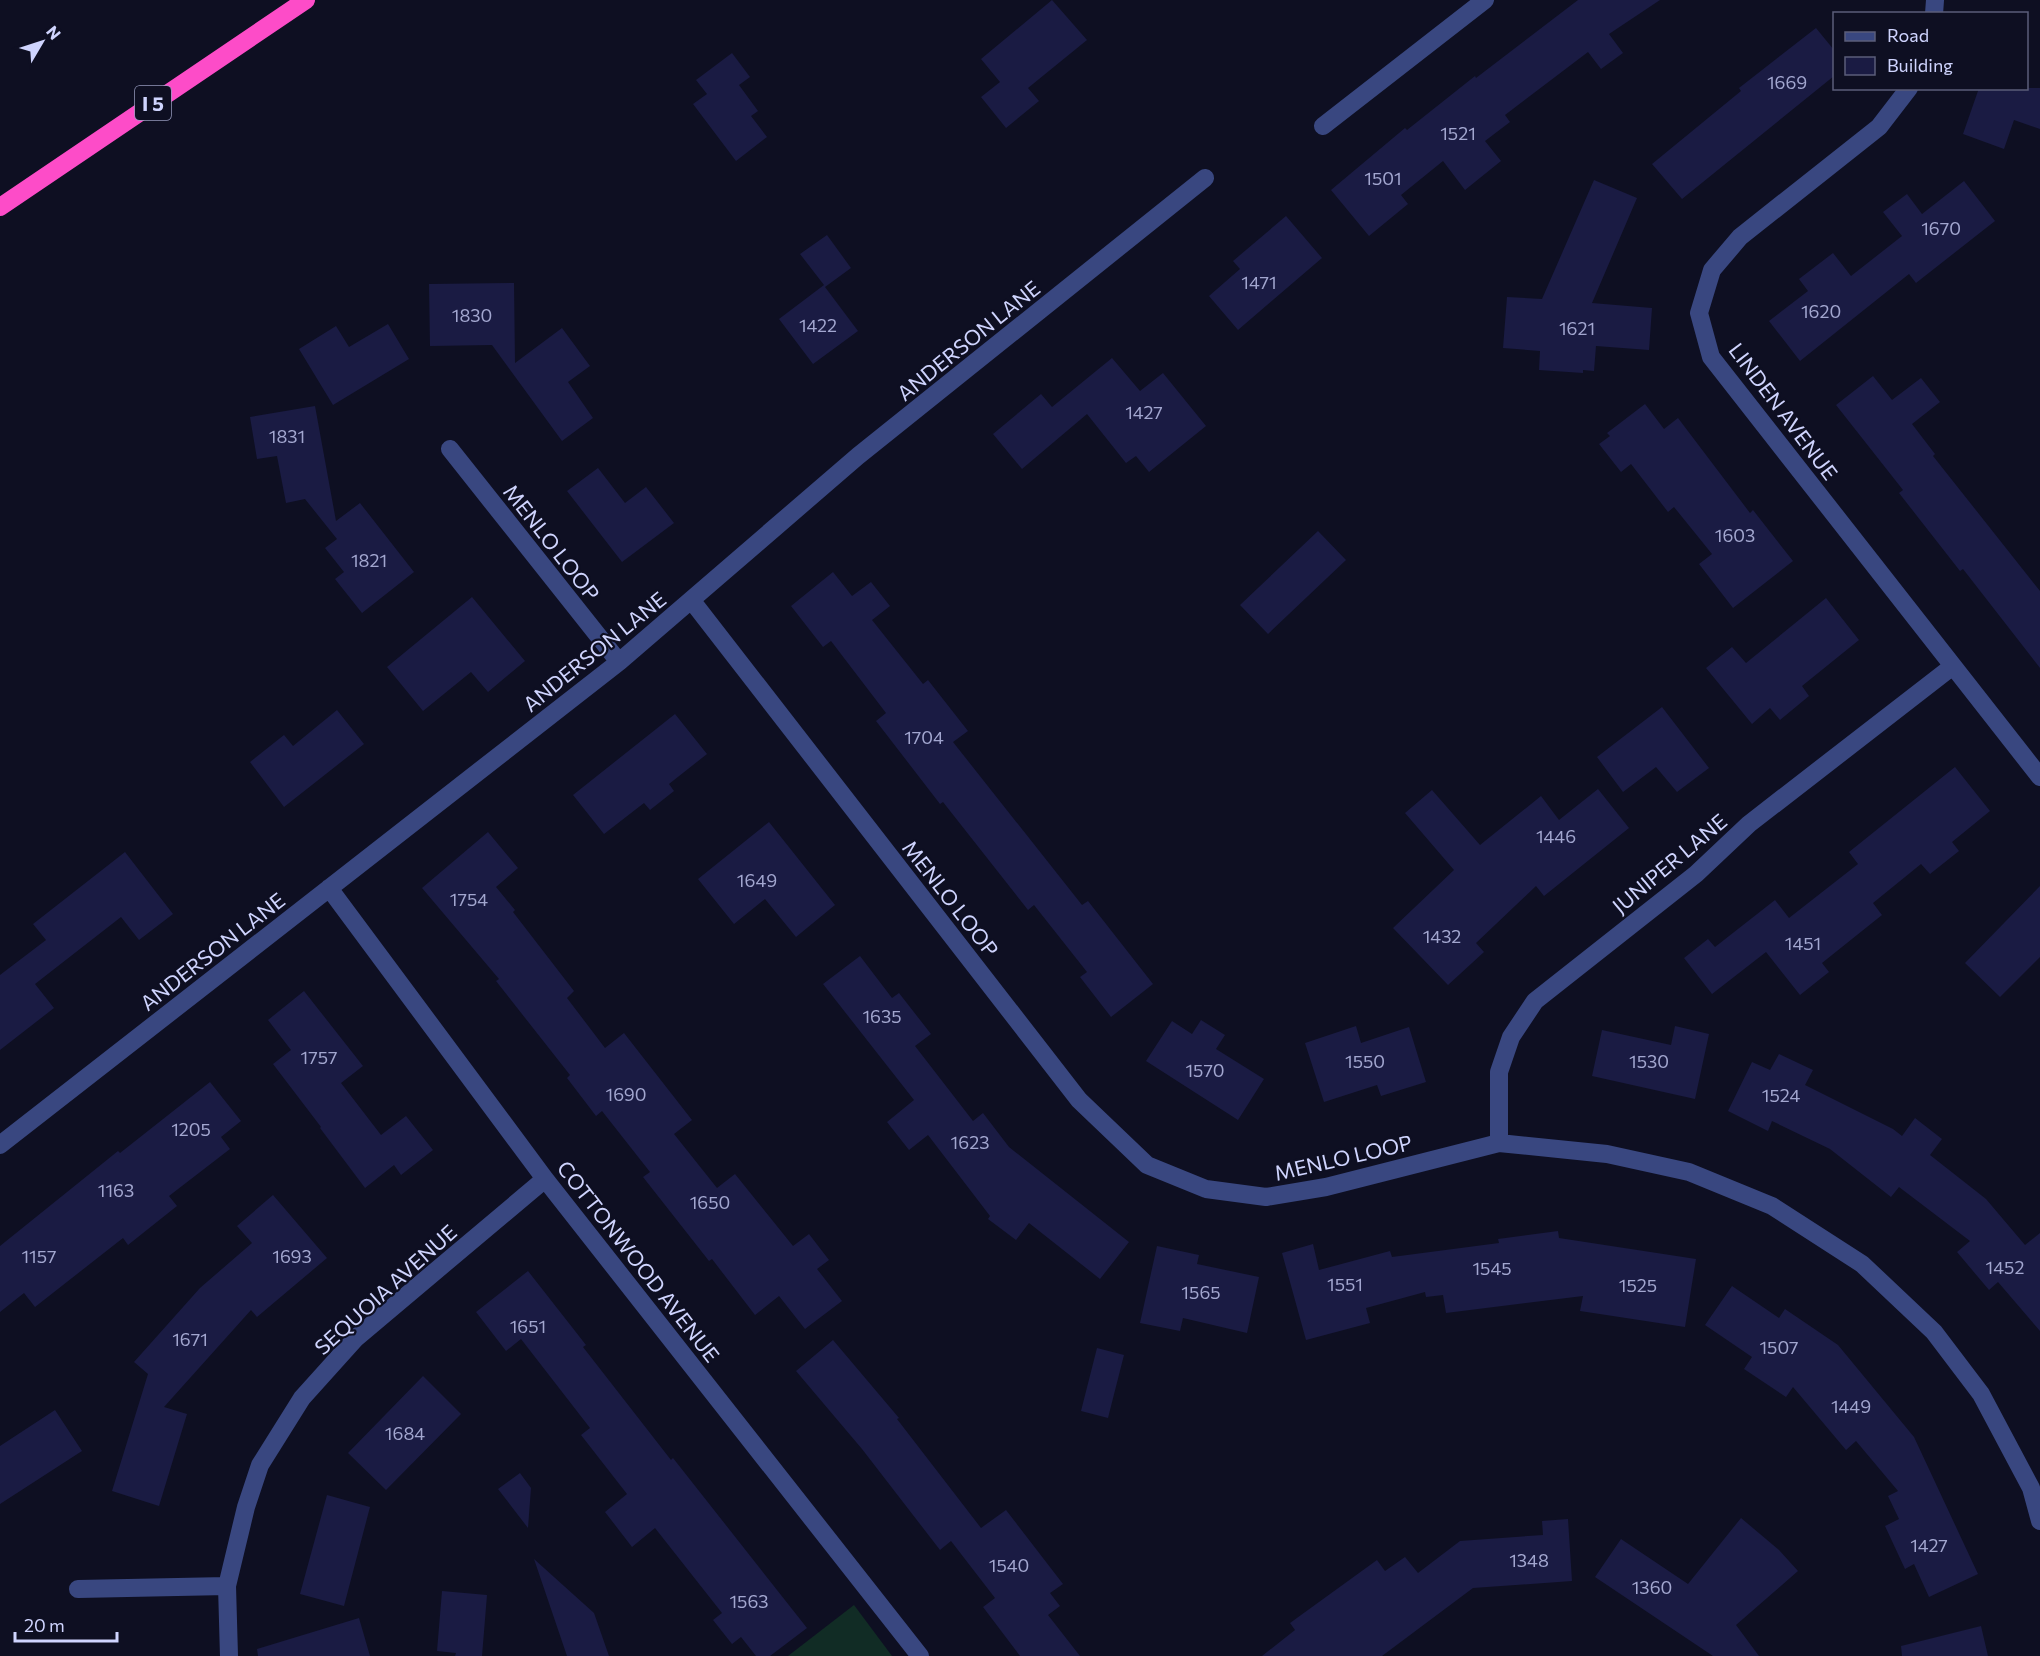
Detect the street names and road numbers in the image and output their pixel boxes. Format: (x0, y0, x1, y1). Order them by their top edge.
road number: I 5 (135, 86, 171, 120)
street label: ANDERSON LANE (892, 275, 1044, 405)
street label: LINDEN AVENUE (1724, 338, 1844, 484)
street label: MENLO LOOP (499, 479, 605, 605)
street label: ANDERSON LANE (518, 586, 670, 716)
street label: JUNIPER LANE (1607, 808, 1731, 918)
street label: MENLO LOOP (898, 835, 1004, 961)
street label: ANDERSON LANE (135, 887, 289, 1015)
street label: MENLO LOOP (1272, 1129, 1414, 1185)
street label: COTTONWOOD AVENUE (553, 1155, 725, 1367)
street label: SEQUOIA AVENUE (309, 1219, 461, 1359)

